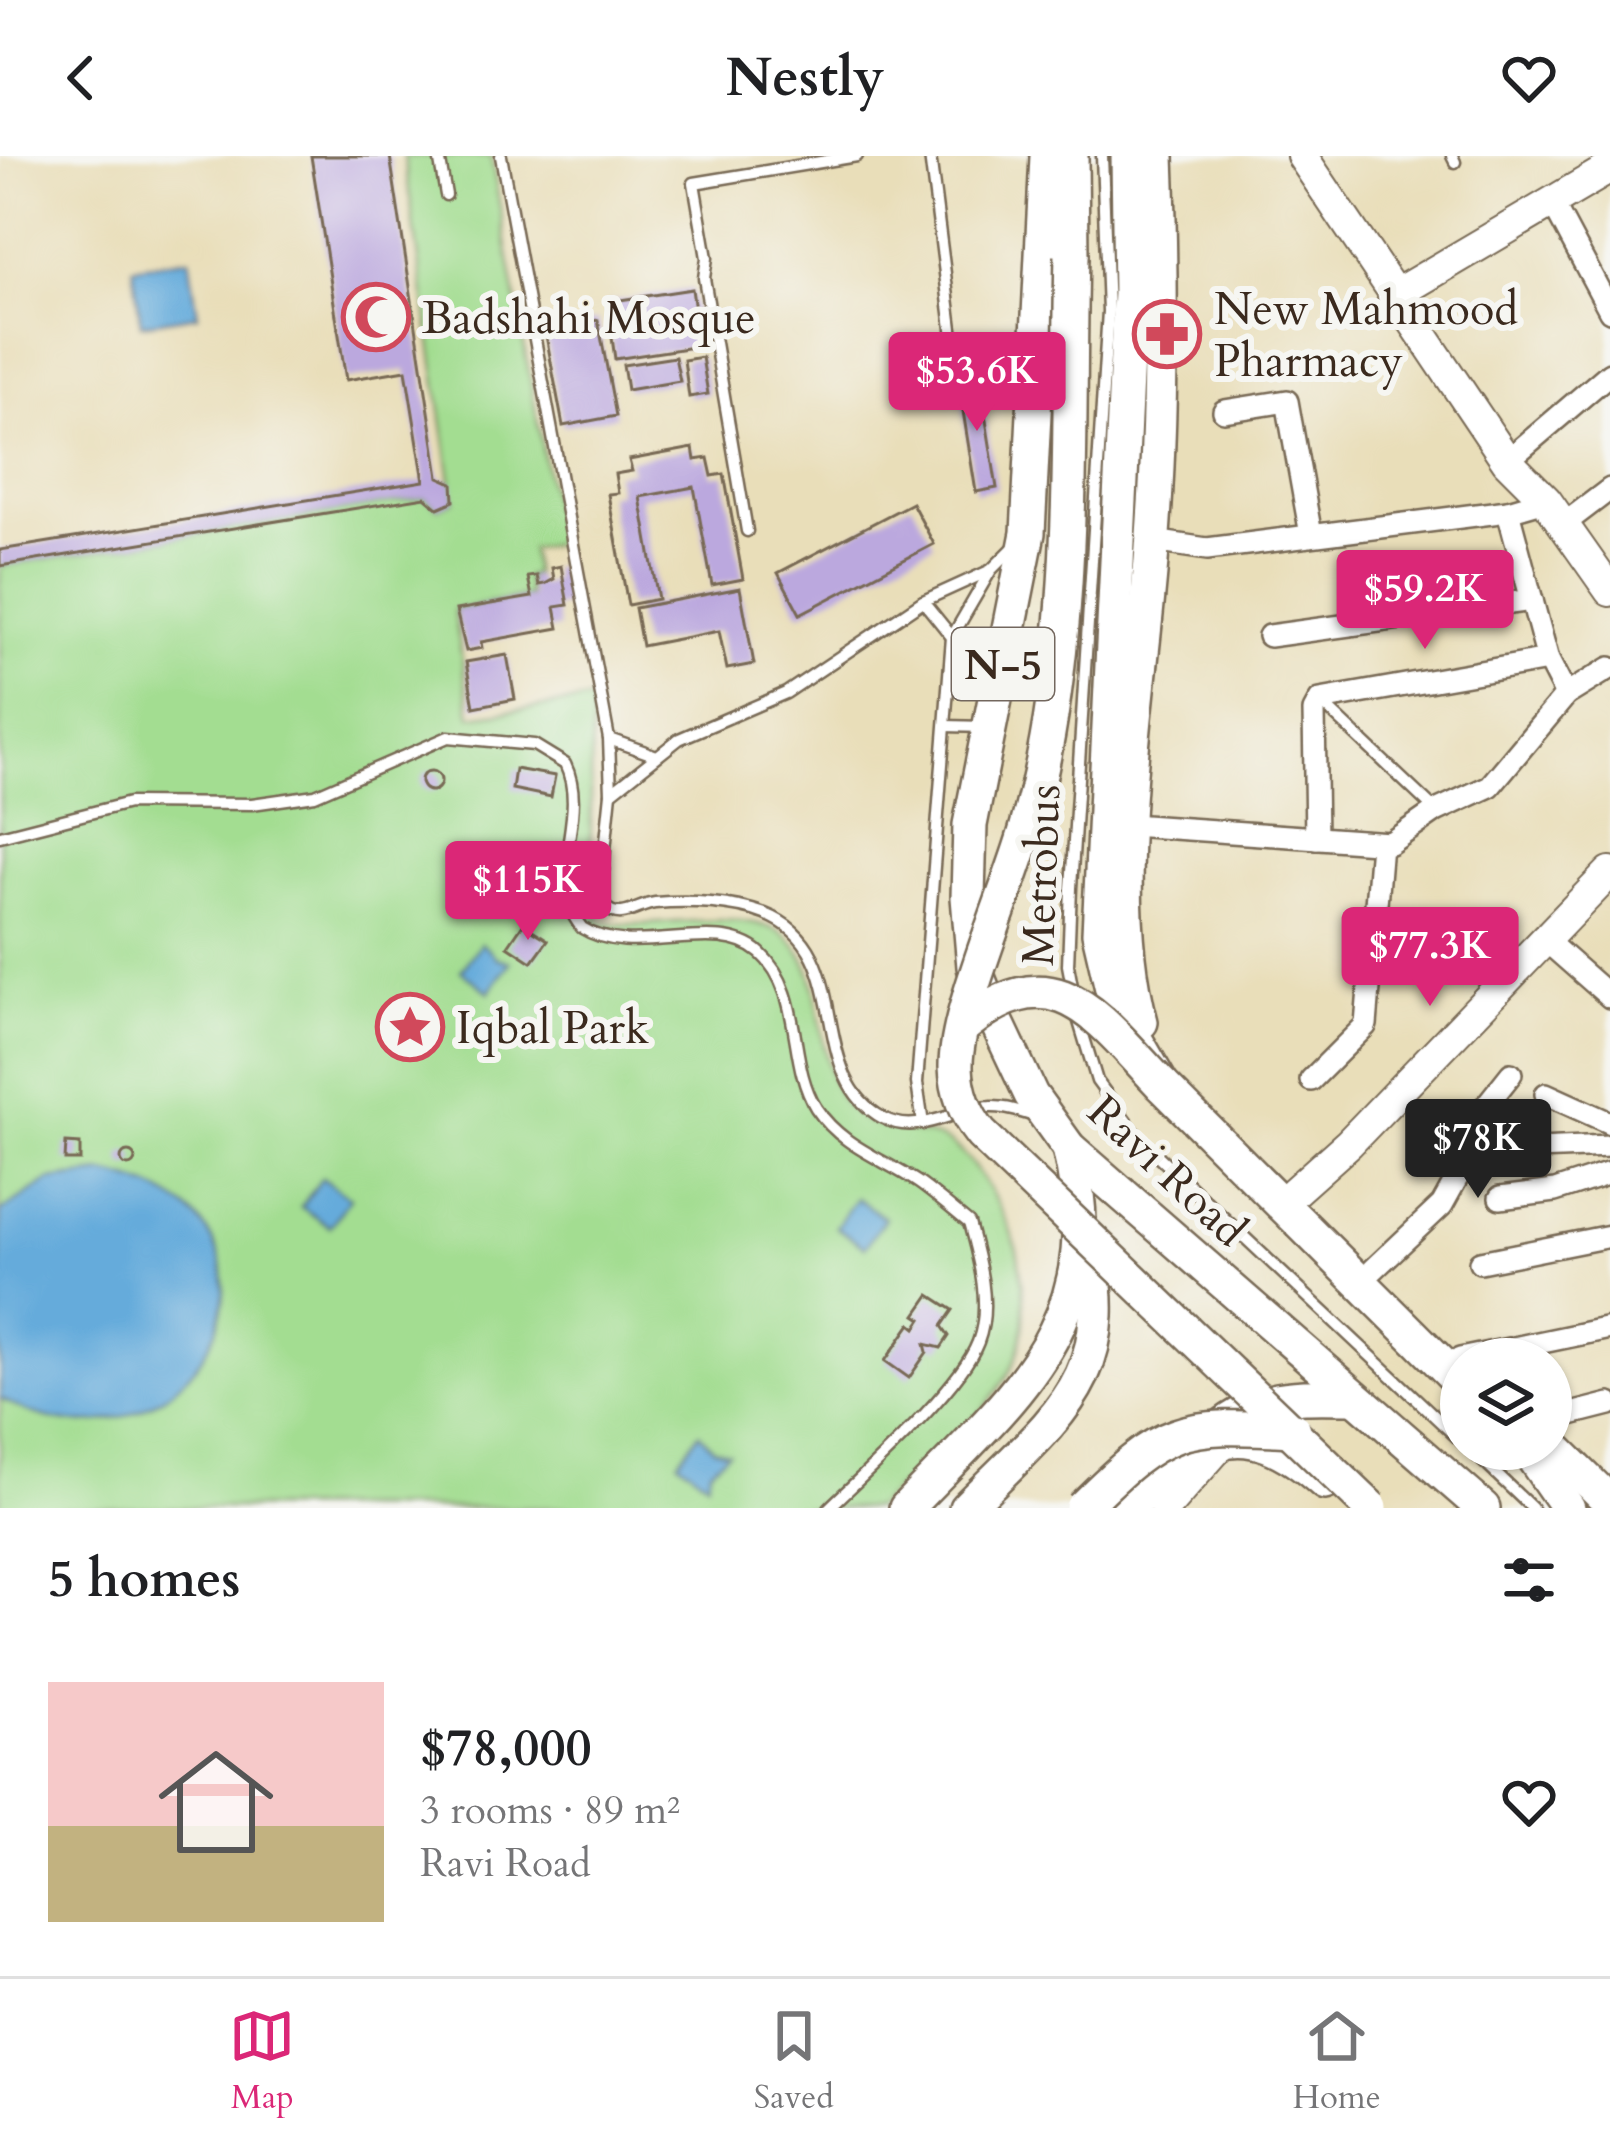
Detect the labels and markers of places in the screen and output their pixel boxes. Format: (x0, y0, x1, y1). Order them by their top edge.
place label: New Mahmood Pharmacy (1214, 279, 1518, 392)
mosque icon: Badshahi Mosque (341, 282, 411, 352)
place label: Badshahi Mosque (422, 288, 756, 349)
pharmacy icon: New Mahmood Pharmacy (1132, 299, 1202, 369)
pin: $53.6K (879, 332, 1075, 434)
pin: $59.2K (1327, 550, 1523, 652)
pin: $115K (444, 841, 612, 943)
pin: $77.3K (1332, 907, 1528, 1009)
place icon: Iqbal Park (375, 992, 445, 1062)
place label: Iqbal Park (456, 998, 649, 1059)
pin: $78K (1407, 1099, 1549, 1201)

